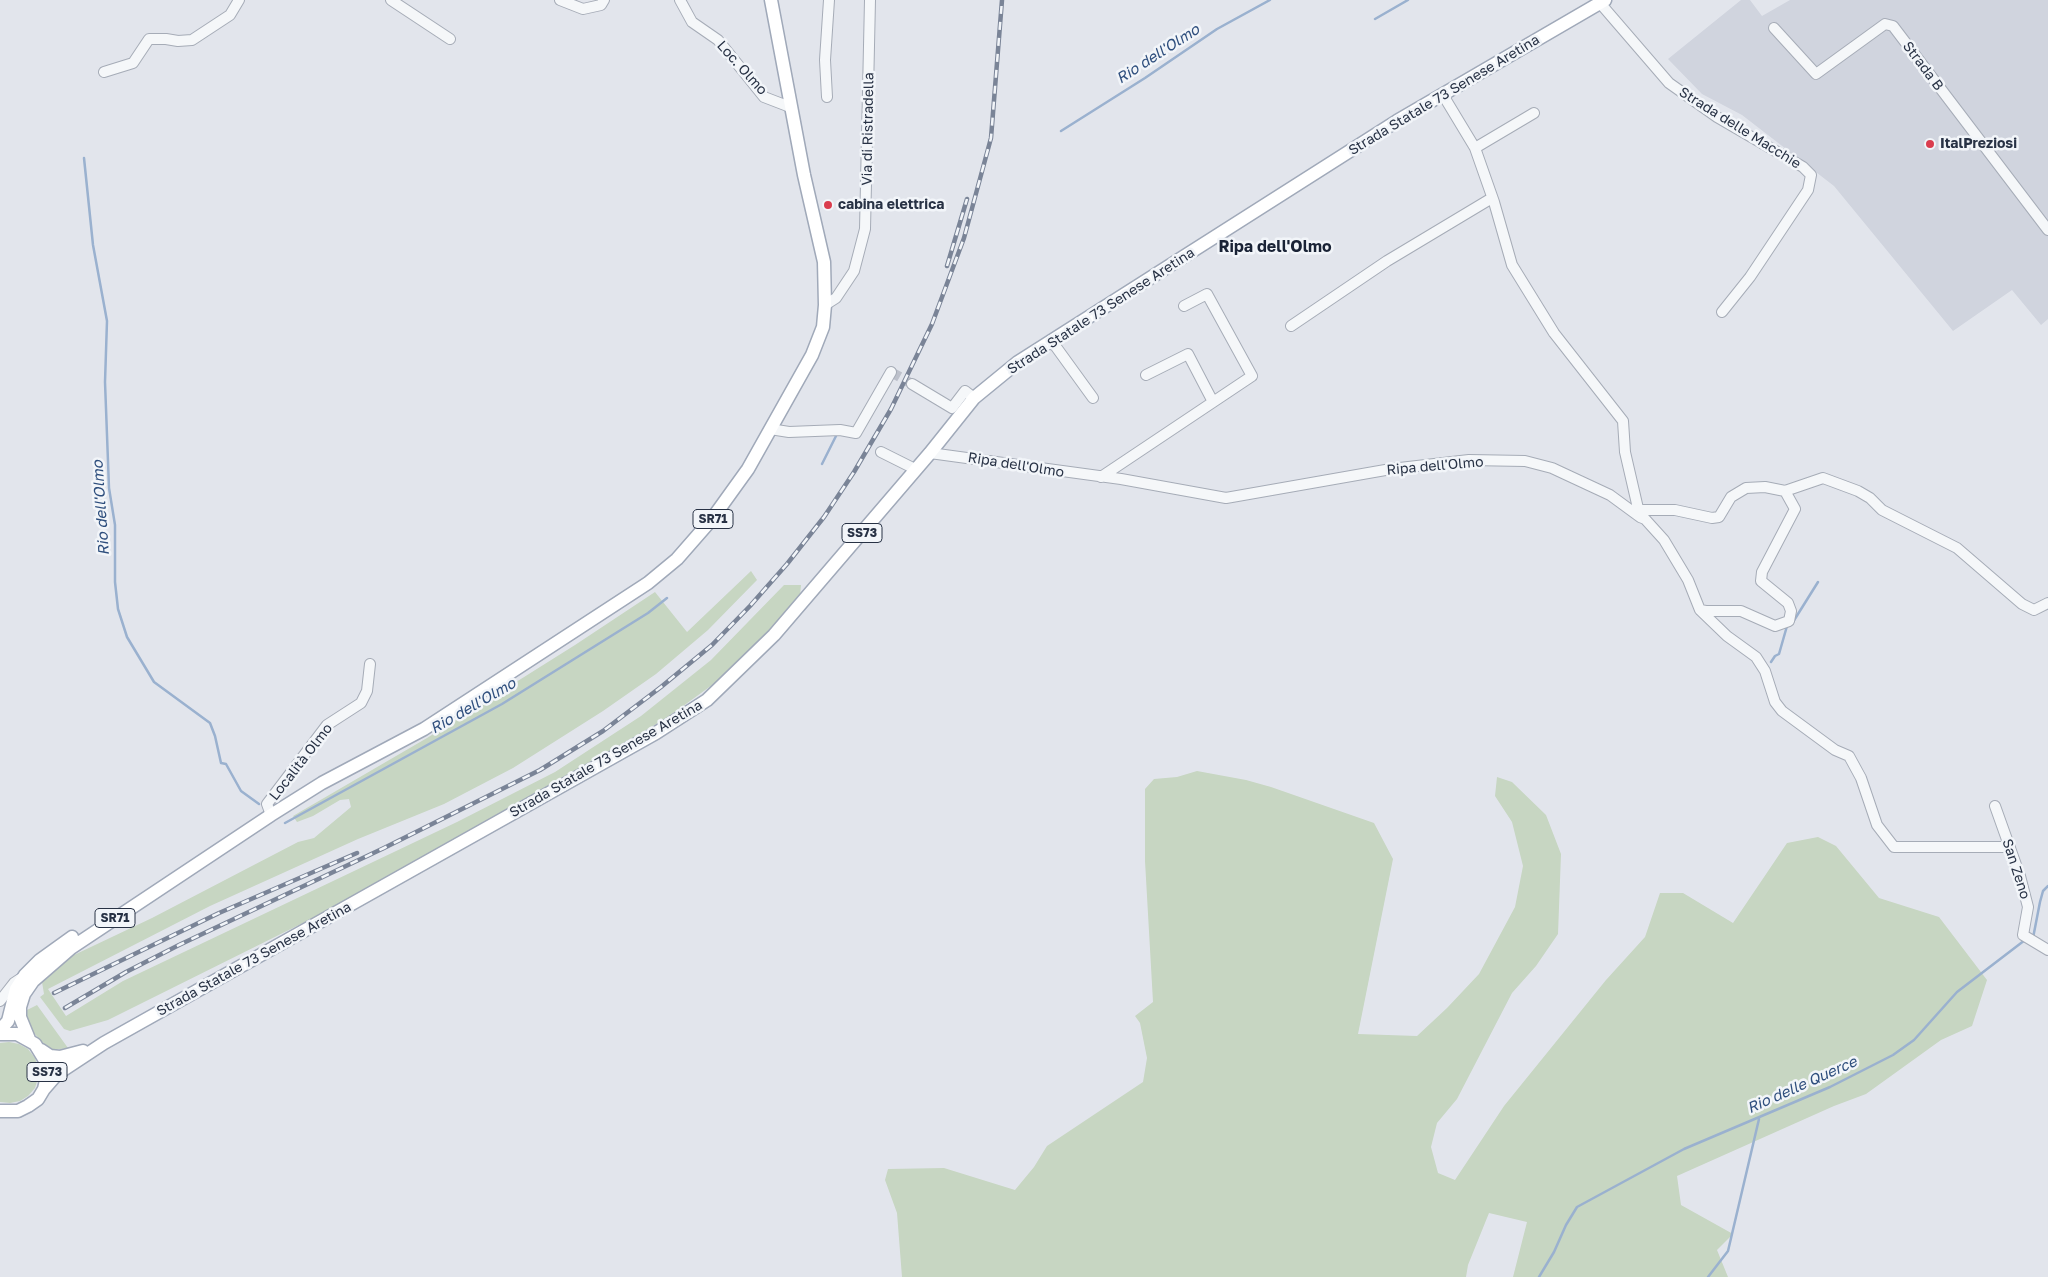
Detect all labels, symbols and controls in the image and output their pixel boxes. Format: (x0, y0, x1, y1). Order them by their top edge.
water label: Rio dell'Olmo (1113, 20, 1203, 88)
street label: Strada Statale 73 Senese Aretina (1346, 31, 1542, 159)
street label: Loc. Olmo (713, 38, 771, 98)
street label: Strada B (1899, 38, 1947, 94)
street label: Via di Ristradella (859, 72, 877, 186)
street label: Strada delle Macchie (1676, 84, 1804, 172)
place label: ItalPreziosi (1940, 136, 2017, 152)
marker: ItalPreziosi (1924, 138, 1936, 150)
place label: cabina elettrica (838, 197, 944, 213)
marker: cabina elettrica (822, 199, 834, 211)
district label: Ripa dell'Olmo (1218, 237, 1332, 257)
street label: Strada Statale 73 Senese Aretina (1004, 244, 1198, 378)
street label: Ripa dell'Olmo (967, 449, 1065, 481)
street label: Ripa dell'Olmo (1386, 453, 1484, 479)
water label: Rio dell'Olmo (89, 460, 113, 556)
road number: SR71 (693, 509, 733, 528)
road number: SS73 (842, 524, 882, 542)
water label: Rio dell'Olmo (427, 674, 519, 738)
street label: Strada Statale 73 Senese Aretina (507, 697, 705, 821)
street label: Località Olmo (266, 720, 336, 804)
street label: San Zeno (1998, 837, 2034, 901)
street label: Strada Statale 73 Senese Aretina (154, 898, 354, 1020)
road number: SR71 (95, 908, 135, 928)
water label: Rio delle Querce (1744, 1053, 1860, 1117)
road number: SS73 (27, 1062, 67, 1082)

